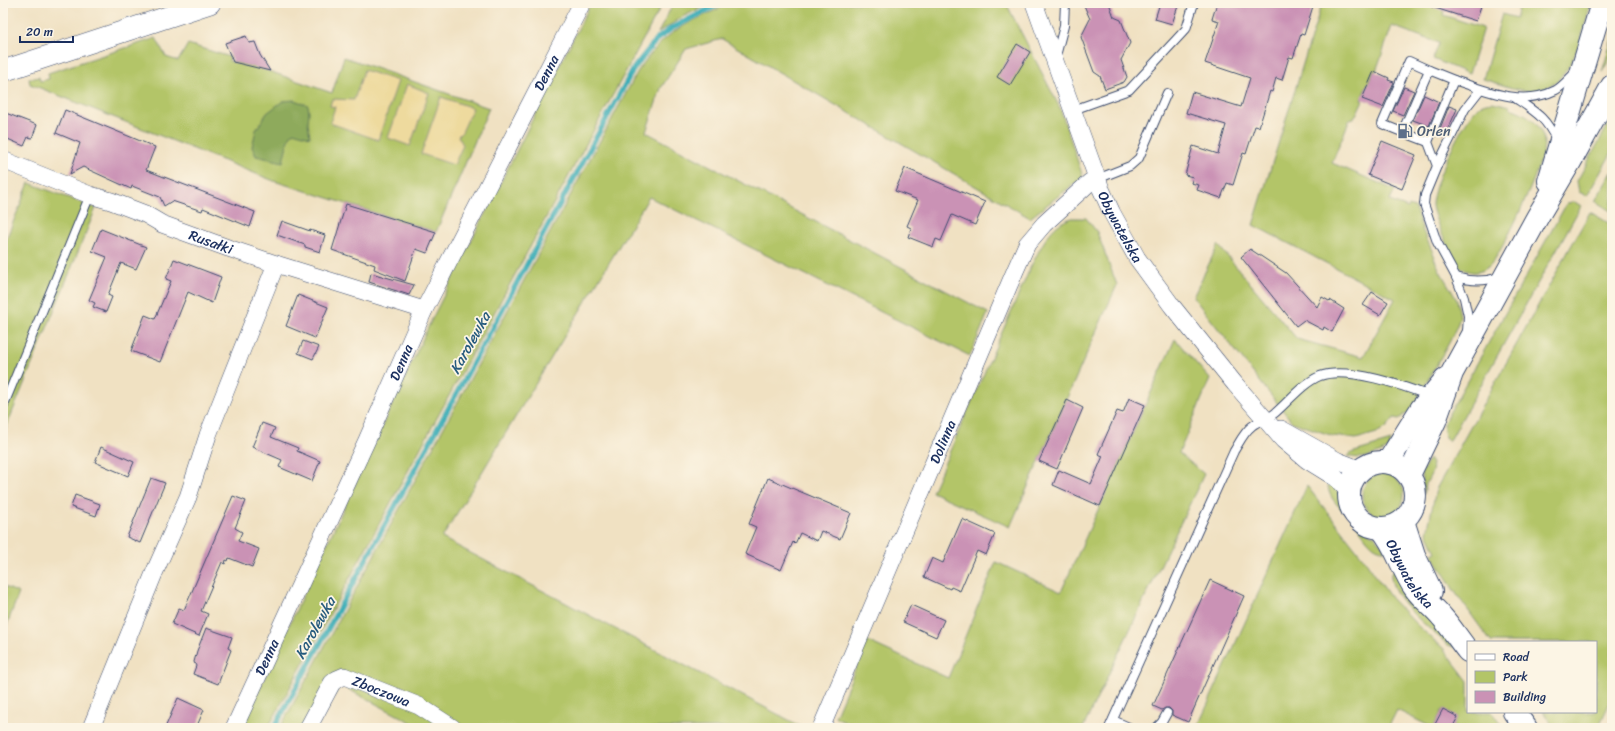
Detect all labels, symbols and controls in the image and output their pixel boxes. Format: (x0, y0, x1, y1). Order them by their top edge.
scale bar (20, 18, 73, 44)
text: 20 m (26, 21, 53, 43)
street label: Denna (527, 50, 567, 95)
place label: Orlen (1417, 119, 1451, 144)
fuel station icon: Orlen (1396, 122, 1414, 140)
street label: Obywatelska (1090, 187, 1149, 269)
street label: Rusałki (185, 223, 237, 262)
water label: Karolewka (442, 306, 499, 379)
street label: Denna (382, 339, 421, 385)
street label: Dolinna (923, 416, 963, 468)
street label: Obywatelska (1378, 534, 1439, 615)
water label: Karolewka (287, 591, 344, 664)
street label: Denna (248, 634, 287, 680)
legend (1467, 641, 1597, 713)
text: Road (1503, 646, 1530, 668)
text: Park (1503, 666, 1528, 688)
street label: Zboczowa (348, 668, 414, 714)
text: Building (1503, 686, 1546, 708)

